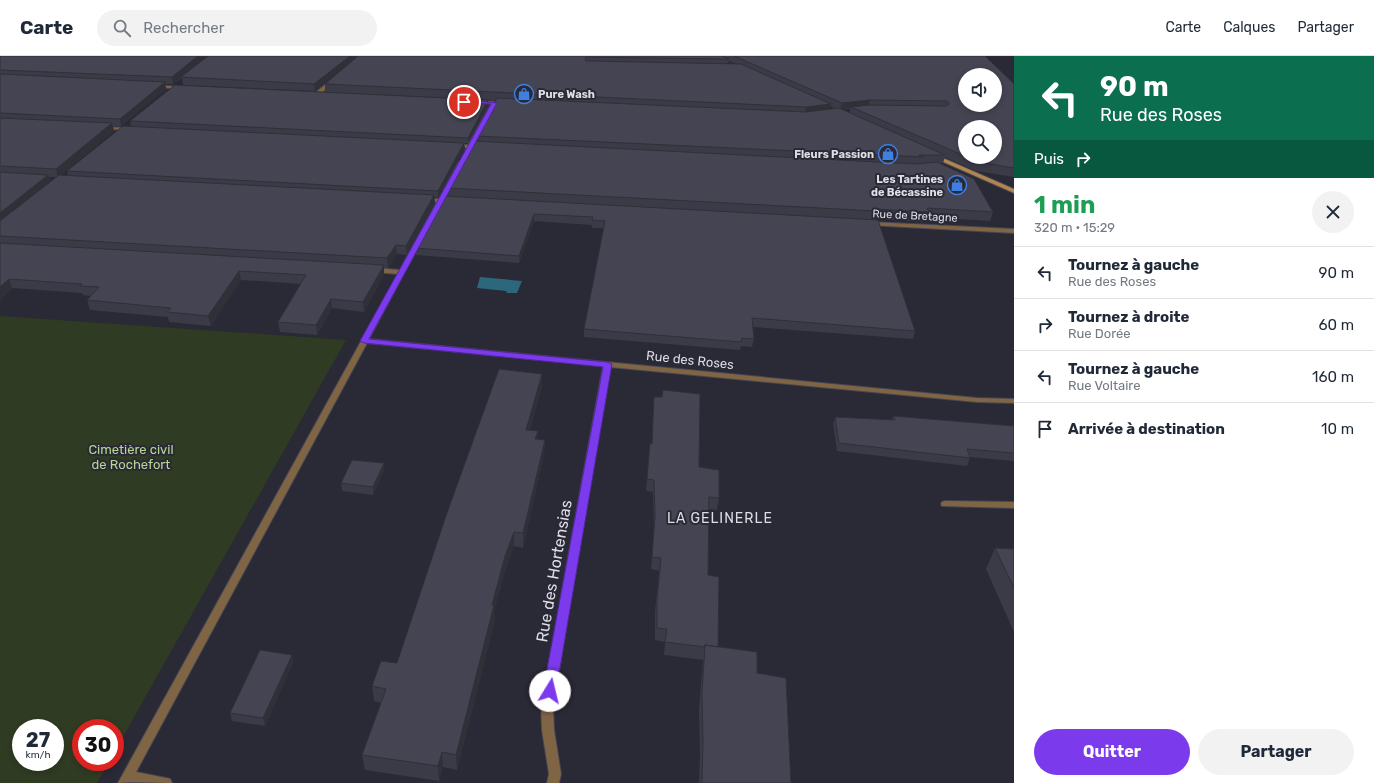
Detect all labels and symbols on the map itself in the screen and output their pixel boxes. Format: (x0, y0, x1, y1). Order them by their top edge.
shop icon: Pure Wash (513, 83, 535, 105)
pin (447, 85, 481, 119)
place label: Pure Wash (538, 88, 595, 101)
shop icon: Fleurs Passion (877, 143, 899, 165)
place label: Fleurs Passion (794, 148, 874, 161)
place label: Les Tartines de Bécassine (871, 173, 943, 199)
shop icon: Les Tartines de Bécassine (946, 174, 968, 196)
street label: Rue de Bretagne (872, 207, 958, 225)
street label: Rue des Roses (645, 348, 735, 372)
park label: Cimetière civil de Rochefort (88, 442, 174, 472)
street label: Rue des Hortensias (532, 498, 576, 644)
district label: LA GELINERLE (667, 510, 773, 527)
position arrow (529, 670, 571, 712)
speed limit sign: 30 (72, 719, 124, 771)

